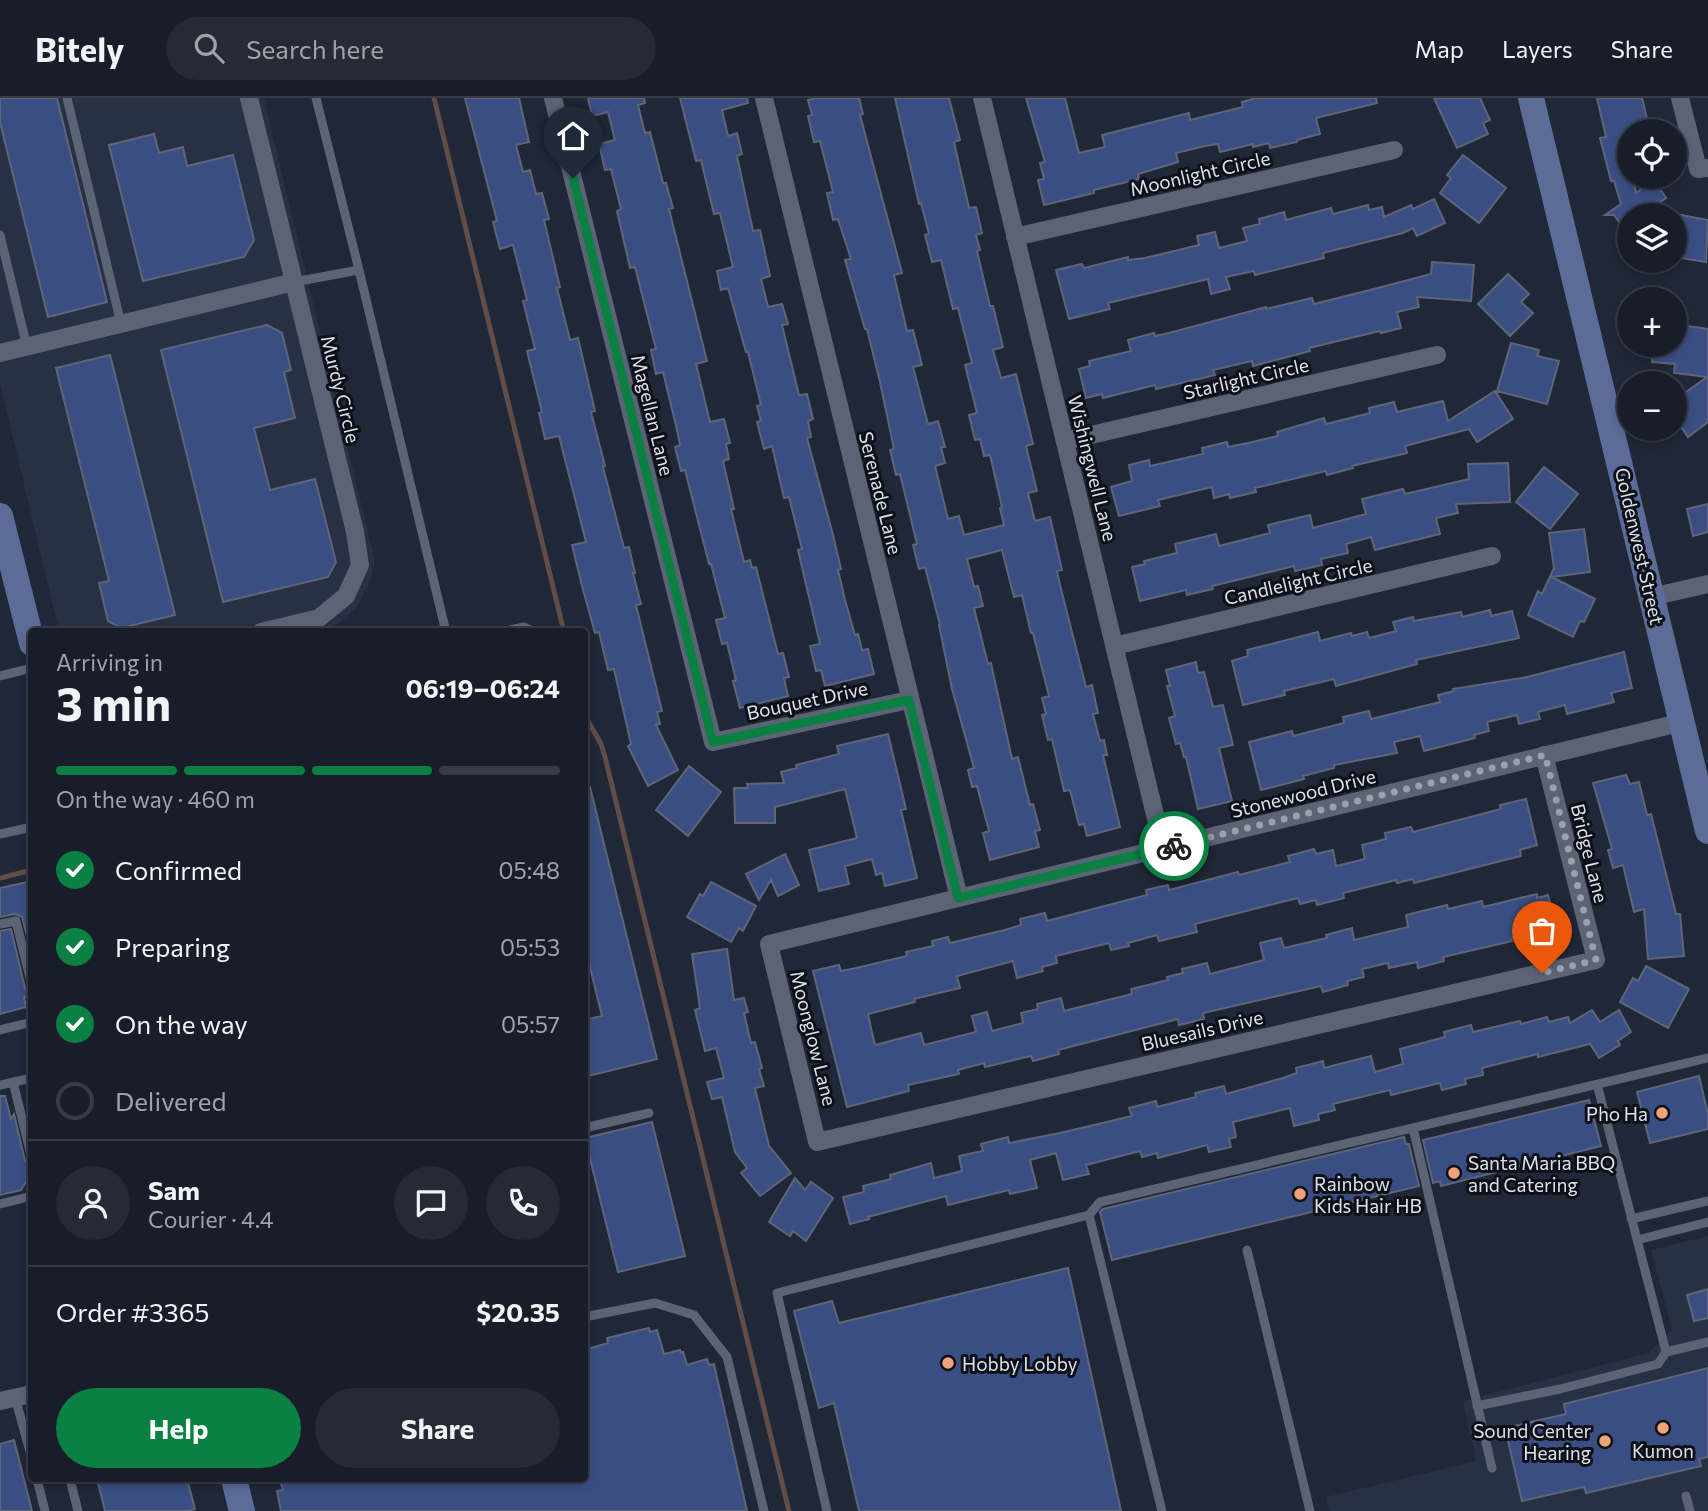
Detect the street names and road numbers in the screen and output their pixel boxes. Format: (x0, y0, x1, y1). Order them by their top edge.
street label: Moonlight Circle (1128, 146, 1272, 200)
street label: Murdy Circle (317, 333, 365, 445)
street label: Magellan Lane (627, 352, 679, 478)
street label: Starlight Circle (1181, 352, 1311, 404)
street label: Wishingwell Lane (1064, 393, 1122, 543)
street label: Serenade Lane (855, 429, 907, 557)
street label: Goldenwest Street (1611, 465, 1669, 627)
street label: Candlelight Circle (1222, 553, 1374, 609)
street label: Bouquet Drive (744, 676, 870, 724)
street label: Stonewood Drive (1228, 764, 1378, 822)
street label: Bridge Lane (1567, 801, 1613, 905)
street label: Moonglow Lane (786, 968, 842, 1108)
street label: Bluesails Drive (1139, 1005, 1265, 1055)

